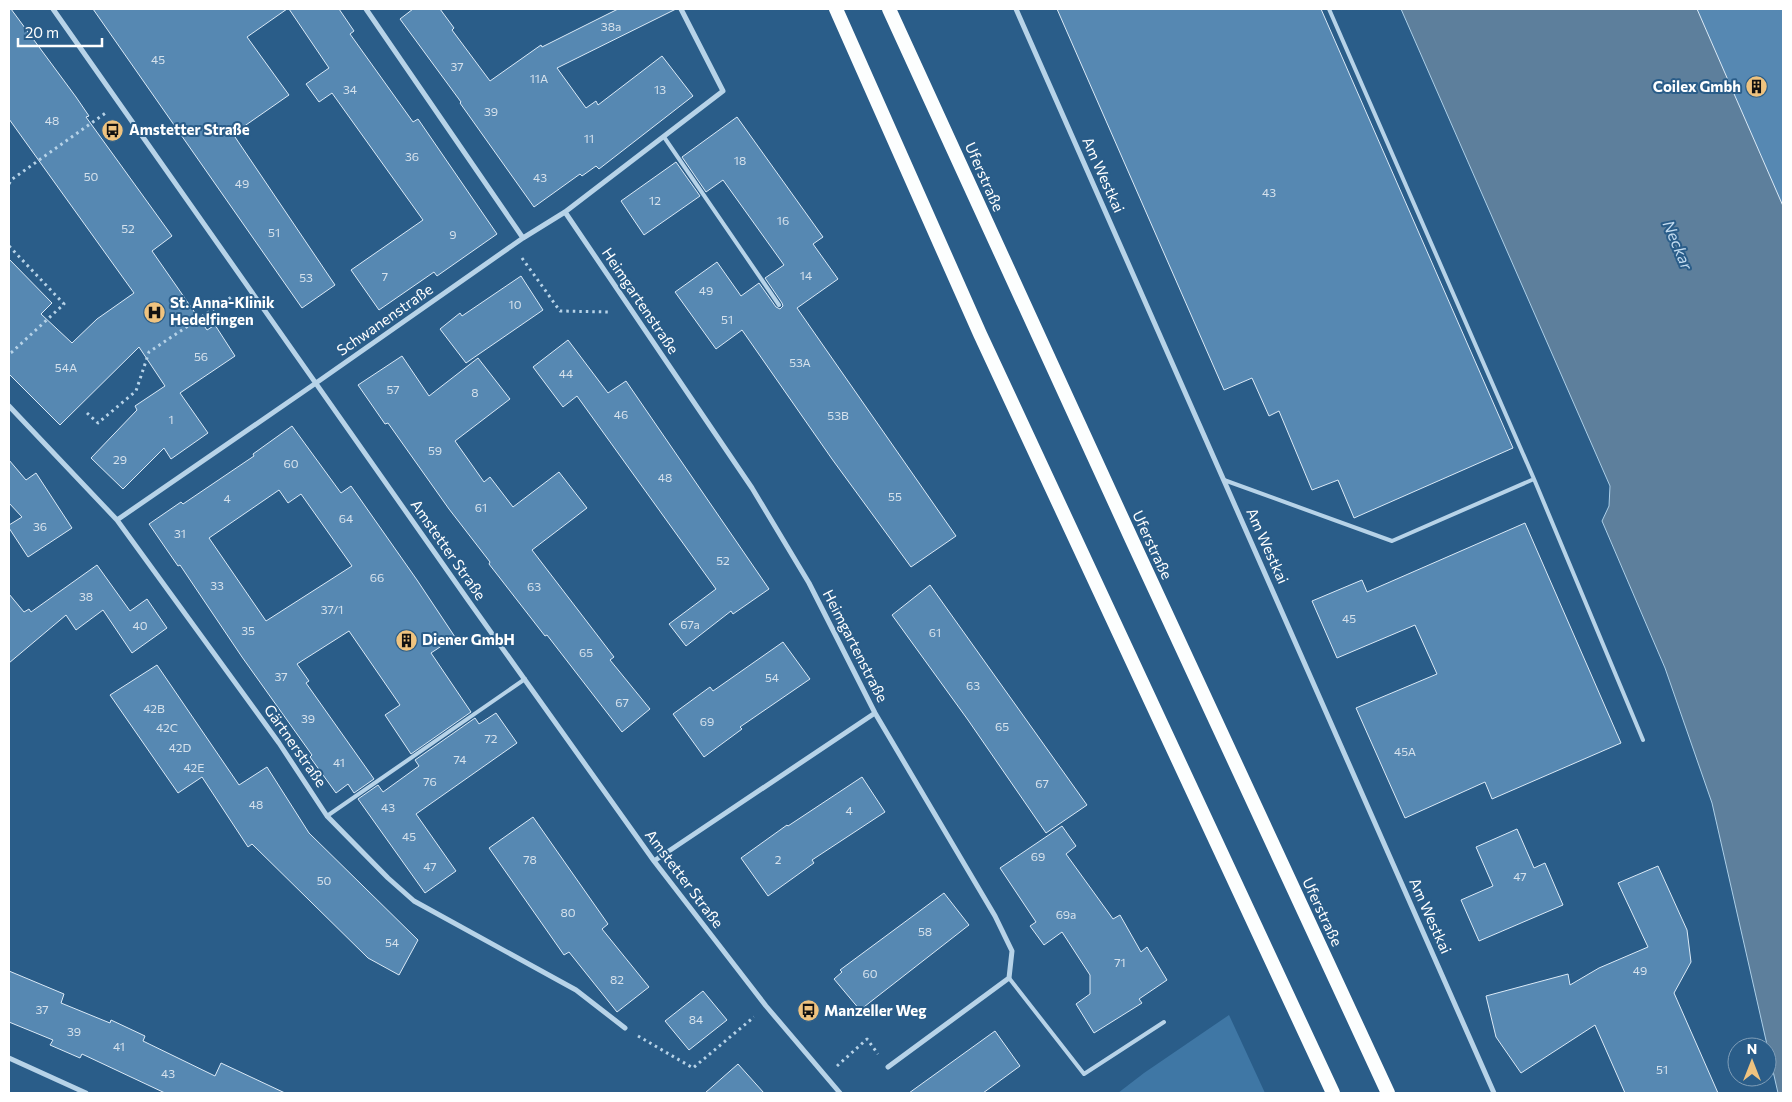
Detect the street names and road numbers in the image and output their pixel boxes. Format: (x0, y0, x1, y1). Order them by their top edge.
street label: Am Westkai (1079, 134, 1129, 215)
street label: Uferstraße (962, 139, 1008, 214)
street label: Heimgartenstraße (599, 244, 683, 357)
street label: Schwanenstraße (333, 279, 436, 359)
street label: Amstetter Straße (407, 496, 490, 603)
street label: Am Westkai (1243, 505, 1293, 586)
street label: Uferstraße (1129, 507, 1177, 582)
street label: Heimgartenstraße (820, 586, 892, 705)
street label: Gärtnerstraße (261, 701, 331, 790)
street label: Amstetter Straße (642, 826, 728, 931)
street label: Uferstraße (1299, 874, 1347, 949)
street label: Am Westkai (1406, 875, 1456, 956)

